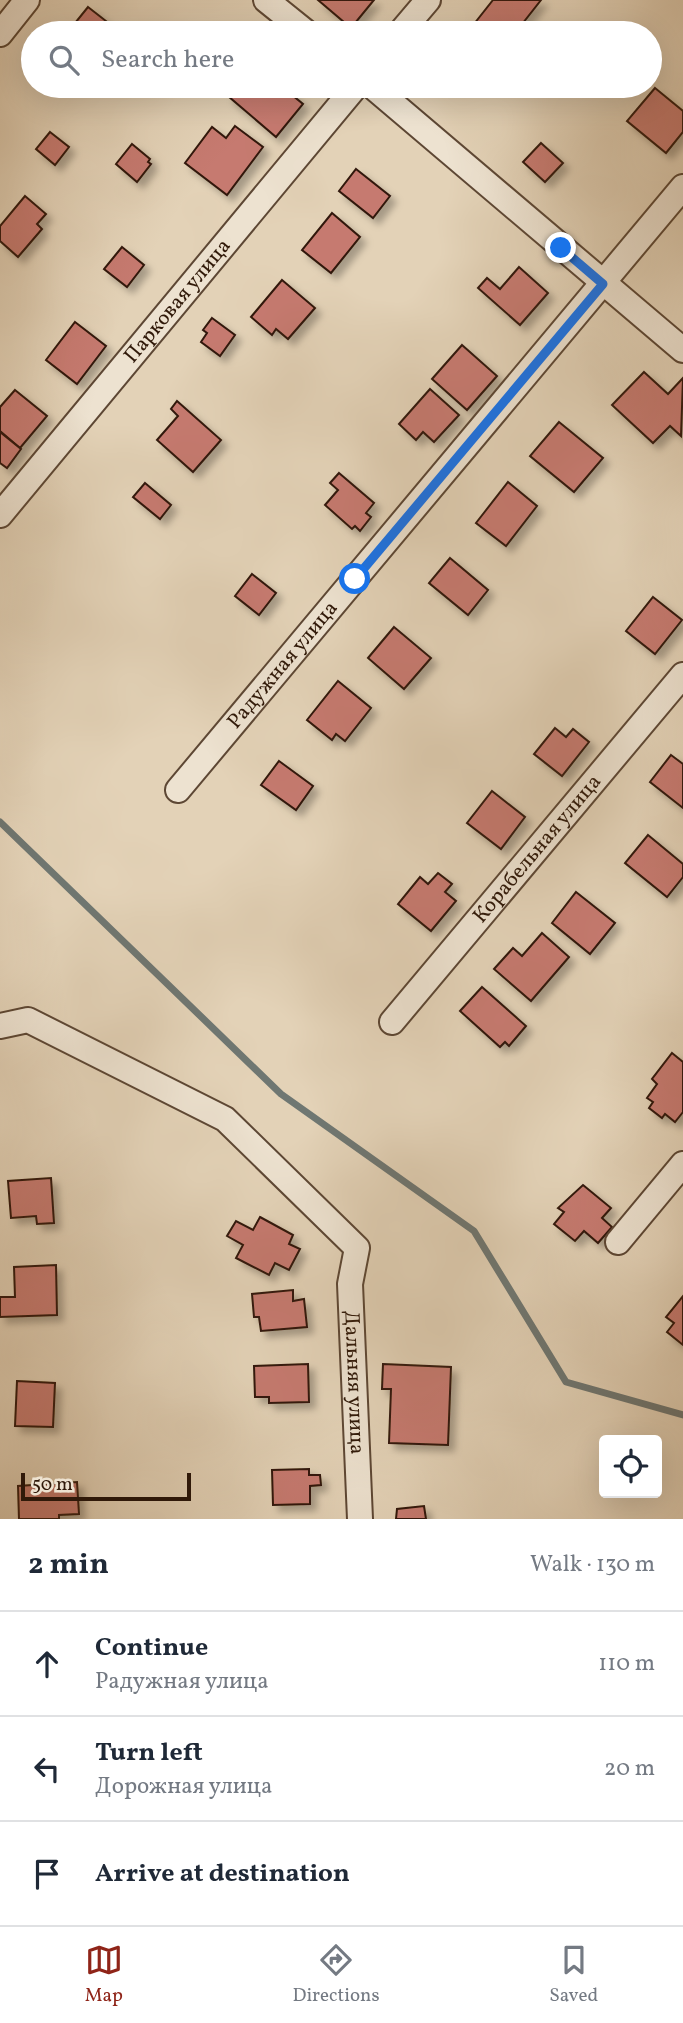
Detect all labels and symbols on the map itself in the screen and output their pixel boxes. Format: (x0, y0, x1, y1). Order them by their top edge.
route end (545, 232, 576, 263)
street label: Парковая улица (117, 233, 238, 369)
route start (339, 563, 370, 594)
street label: Радужная улица (221, 595, 345, 735)
street label: Корабельная улица (466, 768, 608, 929)
street label: Дальняя улица (337, 1310, 372, 1455)
scale bar (21, 1470, 191, 1502)

